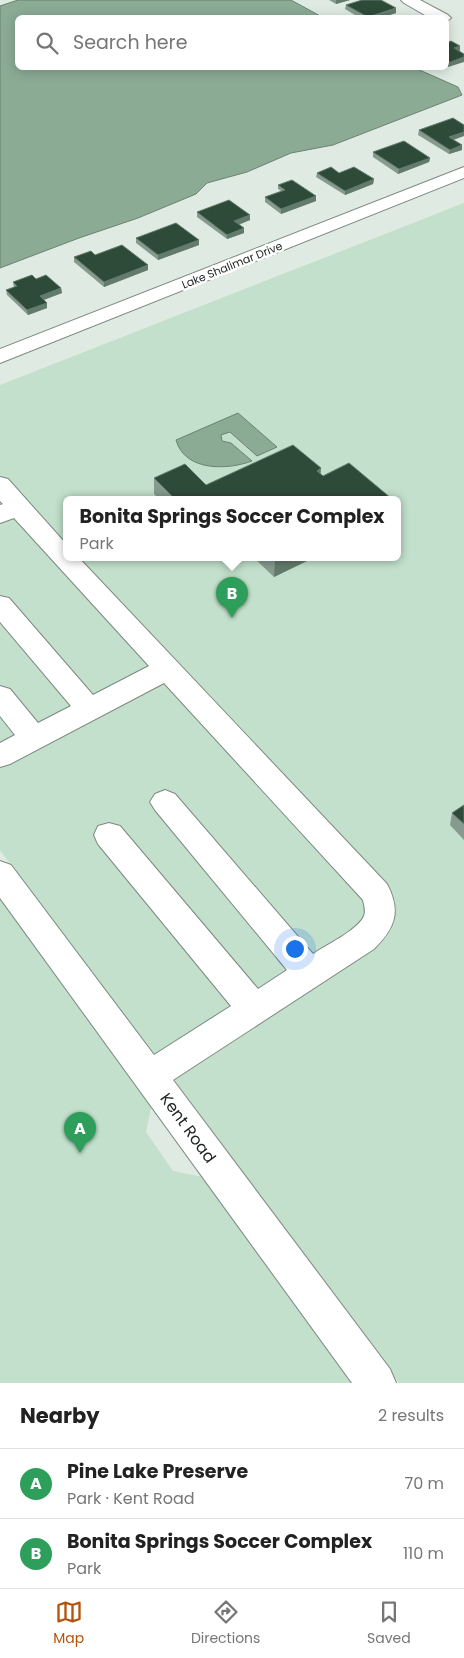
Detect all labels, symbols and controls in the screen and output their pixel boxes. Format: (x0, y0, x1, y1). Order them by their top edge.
search box (15, 15, 449, 70)
icon: search (33, 29, 61, 57)
text: Search here (73, 29, 187, 56)
street label: Lake Shalimar Drive (179, 237, 285, 293)
popup (63, 496, 401, 561)
text: Bonita Springs Soccer Complex (79, 503, 385, 530)
text: Park (79, 532, 114, 555)
pin: B (216, 577, 248, 618)
your location (282, 936, 308, 962)
street label: Kent Road (155, 1088, 221, 1168)
pin: A (64, 1112, 96, 1153)
text: Nearby (20, 1401, 100, 1430)
text: 2 results (378, 1404, 444, 1427)
text: Pine Lake Preserve (67, 1458, 248, 1485)
text: A (30, 1472, 42, 1495)
text: 70 m (404, 1472, 444, 1495)
text: Park · Kent Road (67, 1487, 195, 1510)
text: Bonita Springs Soccer Complex (67, 1528, 372, 1555)
text: B (31, 1542, 41, 1565)
text: 110 m (403, 1542, 444, 1565)
text: Park (67, 1557, 101, 1580)
tab: Map (53, 1598, 84, 1649)
tab: Directions (191, 1598, 260, 1649)
tab: Saved (367, 1598, 411, 1649)

